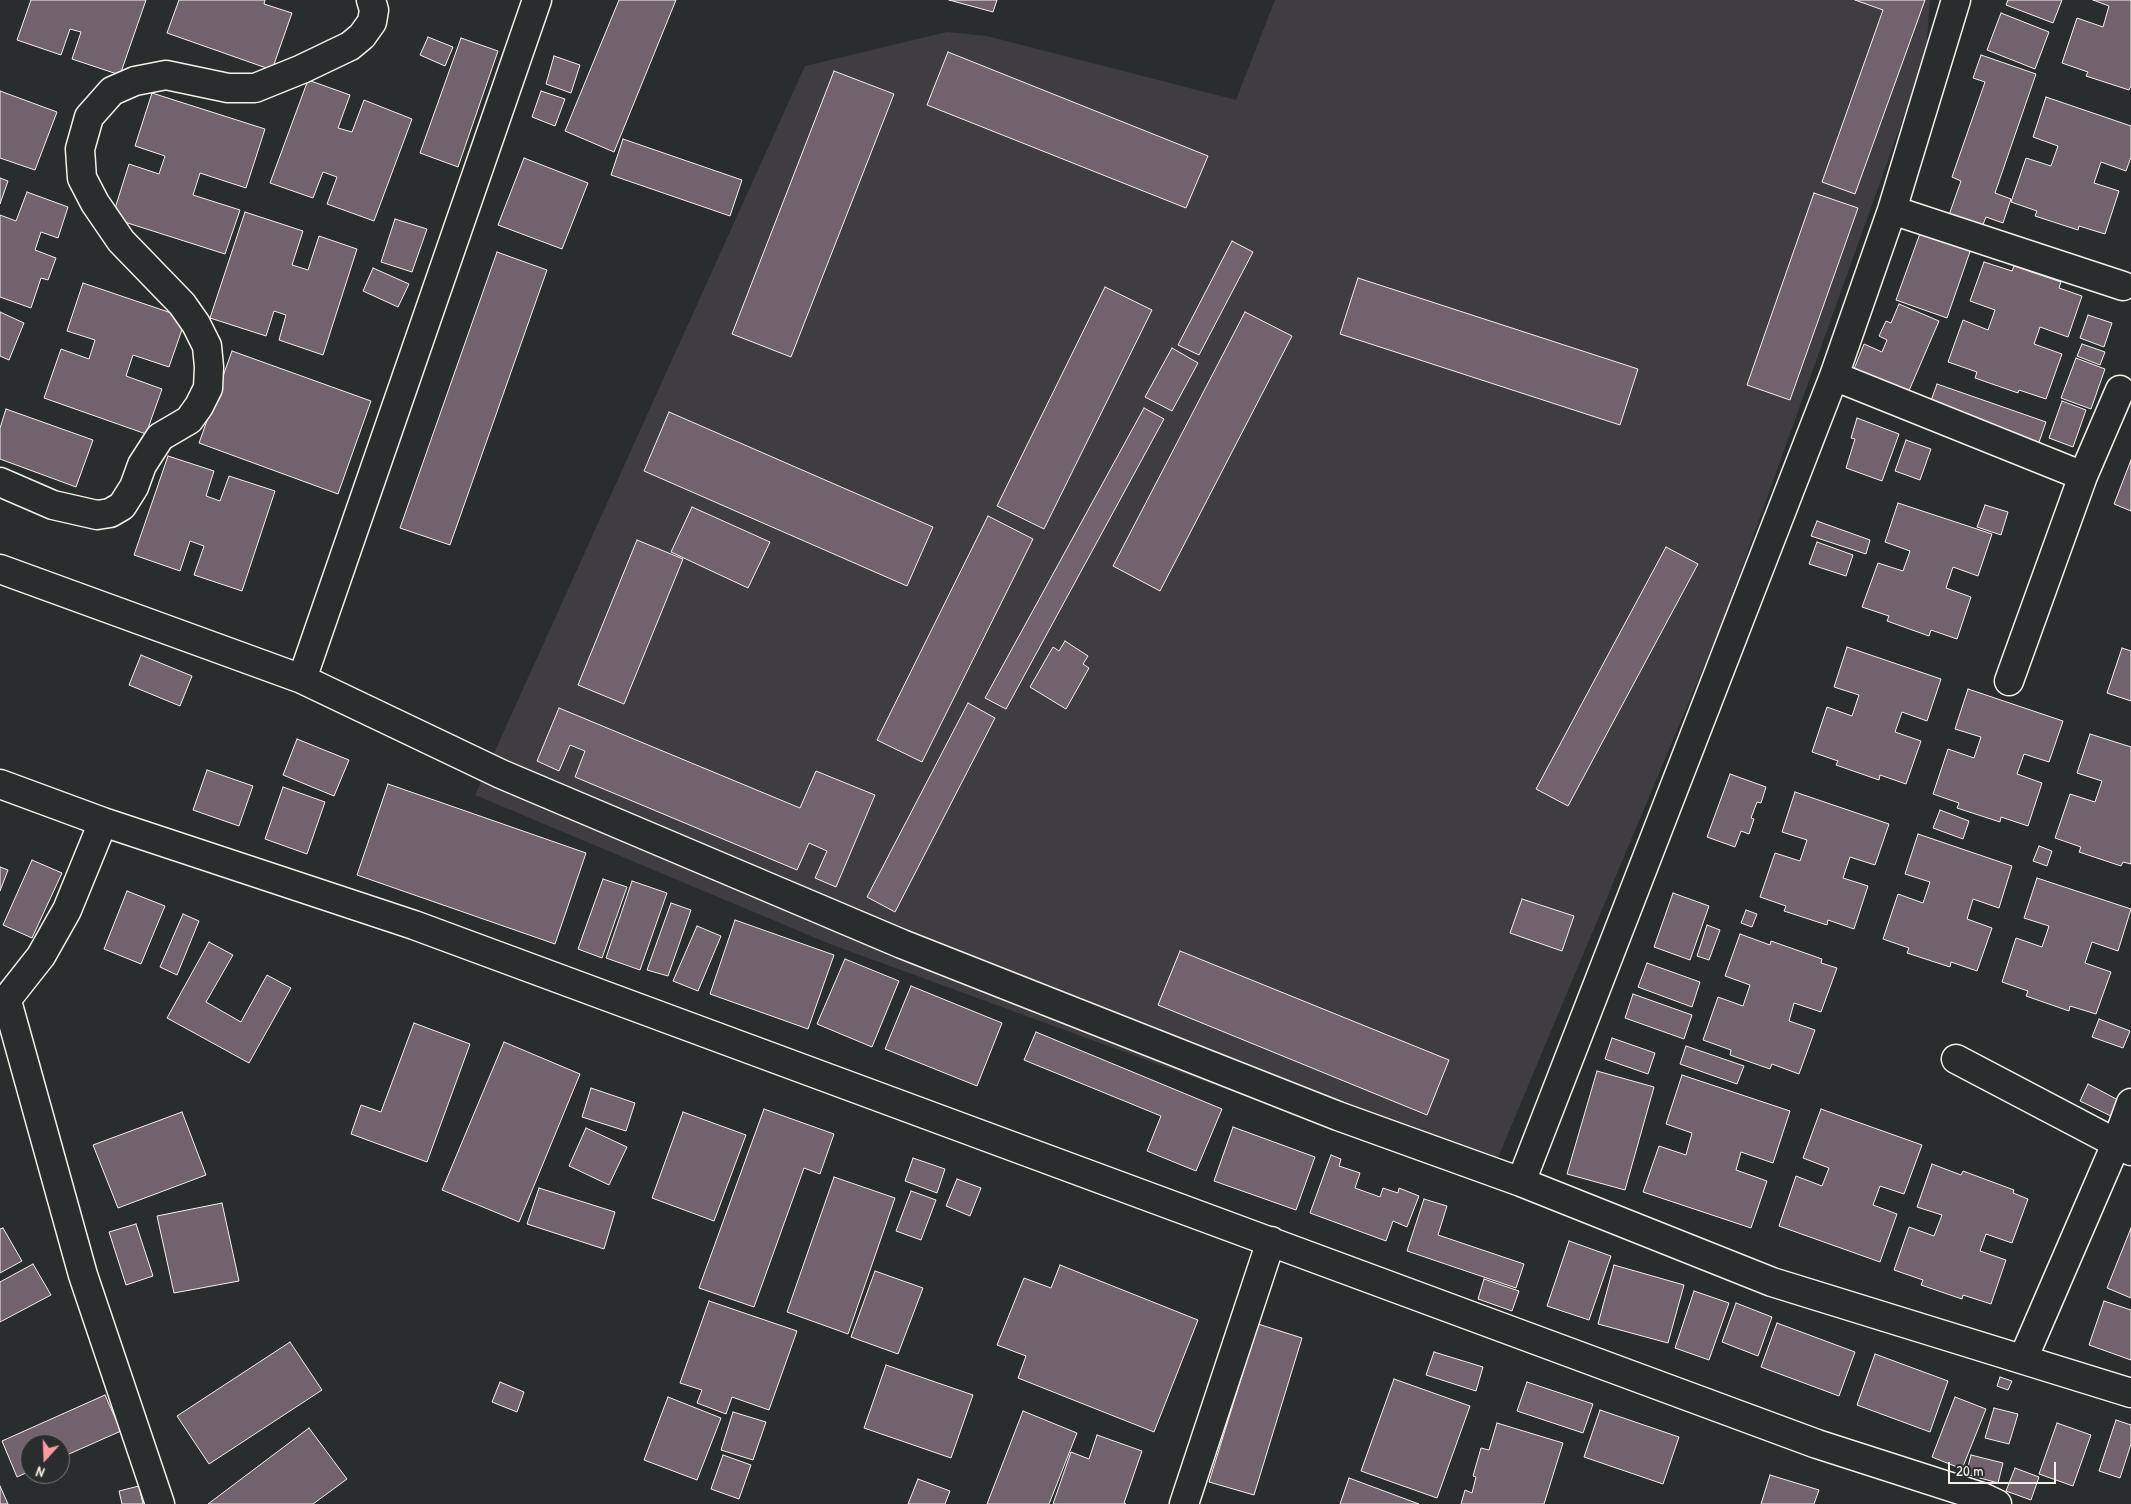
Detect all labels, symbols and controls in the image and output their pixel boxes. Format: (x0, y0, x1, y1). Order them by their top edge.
north arrow (20, 1434, 70, 1484)
scale bar (1951, 1452, 2058, 1484)
text: 20 m (1956, 1460, 1983, 1481)
text: N (33, 1462, 47, 1483)

